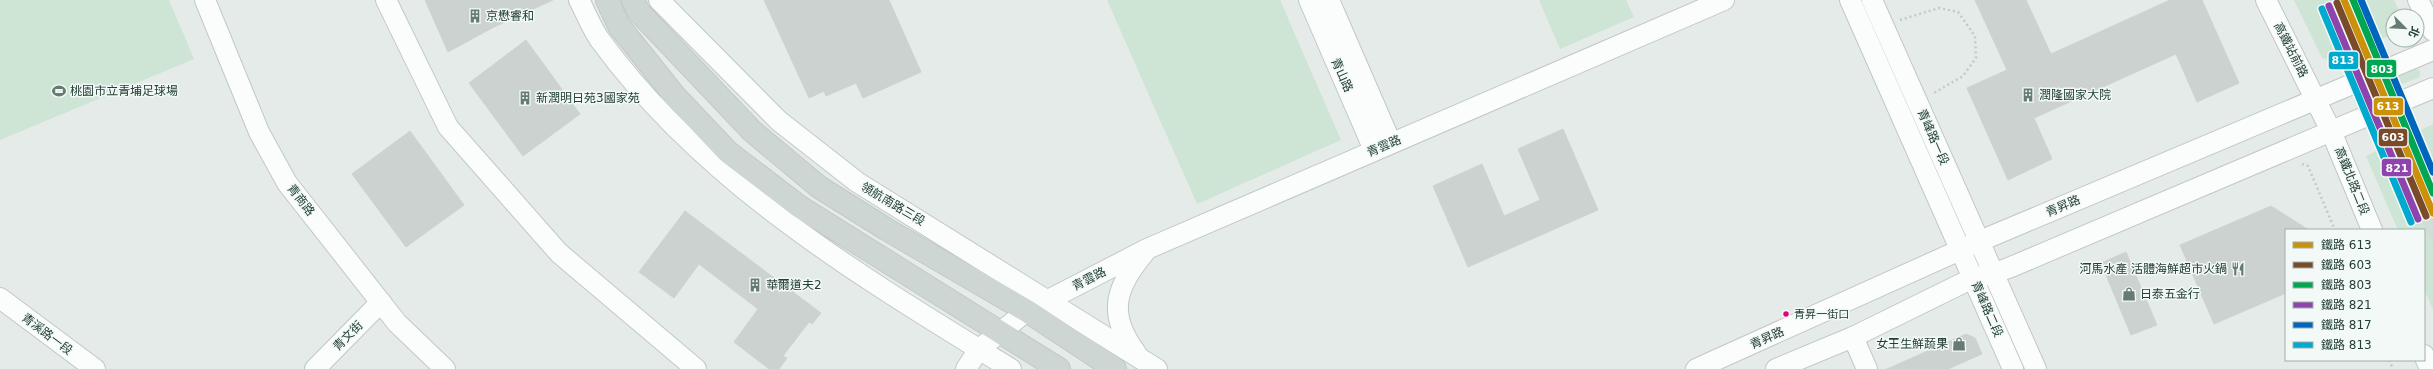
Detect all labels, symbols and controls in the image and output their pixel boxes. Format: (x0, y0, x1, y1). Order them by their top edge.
building icon: 京懋睿和 (467, 8, 483, 24)
north arrow (2385, 8, 2425, 48)
place label: 京懋睿和 (486, 9, 534, 23)
street label: 高鐵站前路 (2271, 20, 2311, 80)
text: 北 (2406, 24, 2422, 40)
line badge: 813 (2328, 51, 2359, 70)
text: 813 (2332, 54, 2354, 67)
street label: 青山路 (1328, 56, 1356, 94)
line badge: 803 (2366, 59, 2397, 78)
text: 803 (2371, 63, 2393, 76)
sports icon: 桃園市立青埔足球場 (51, 83, 67, 99)
place label: 桃園市立青埔足球場 (70, 84, 178, 98)
building icon: 潤隆國家大院 (2020, 87, 2036, 103)
place label: 潤隆國家大院 (2039, 88, 2111, 102)
building icon: 新潤明日苑3國家苑 (517, 90, 533, 106)
place label: 新潤明日苑3國家苑 (536, 91, 640, 105)
line badge: 613 (2373, 97, 2404, 116)
text: 613 (2377, 100, 2399, 113)
street label: 青峰路一段 (1914, 107, 1952, 167)
line badge: 603 (2378, 128, 2408, 147)
text: 603 (2382, 131, 2404, 144)
street label: 青雲路 (1365, 133, 1403, 159)
street label: 高鐵北路二段 (2332, 145, 2372, 217)
line badge: 821 (2381, 158, 2412, 177)
text: 821 (2386, 162, 2408, 175)
street label: 領航南路三段 (859, 179, 927, 229)
street label: 青商路 (284, 182, 318, 218)
street label: 青昇路 (2044, 193, 2082, 219)
legend (2285, 229, 2425, 361)
text: 鐵路 613 (2321, 238, 2372, 252)
text: 鐵路 603 (2321, 258, 2372, 272)
restaurant icon: 河馬水產 活體海鮮超市火鍋 (2230, 261, 2246, 277)
place label: 河馬水產 活體海鮮超市火鍋 (2079, 262, 2227, 276)
street label: 青雲路 (1070, 265, 1108, 293)
building icon: 華爾道夫2 (747, 277, 763, 293)
place label: 華爾道夫2 (766, 278, 822, 292)
text: 鐵路 803 (2321, 278, 2372, 292)
street label: 青峰路二段 (1968, 279, 2006, 339)
shop icon: 日泰五金行 (2121, 286, 2137, 302)
place label: 日泰五金行 (2140, 287, 2200, 301)
text: 鐵路 821 (2321, 298, 2372, 312)
place label: 青昇一街口 (1794, 308, 1849, 321)
marker: 青昇一街口 (1781, 309, 1791, 319)
street label: 青溪路一段 (19, 310, 75, 358)
street label: 青文街 (330, 318, 366, 354)
text: 鐵路 817 (2321, 318, 2372, 332)
street label: 青昇路 (1748, 324, 1786, 352)
shop icon: 女王生鮮蔬果 (1951, 336, 1967, 352)
place label: 女王生鮮蔬果 (1876, 337, 1948, 351)
text: 鐵路 813 (2321, 338, 2372, 352)

